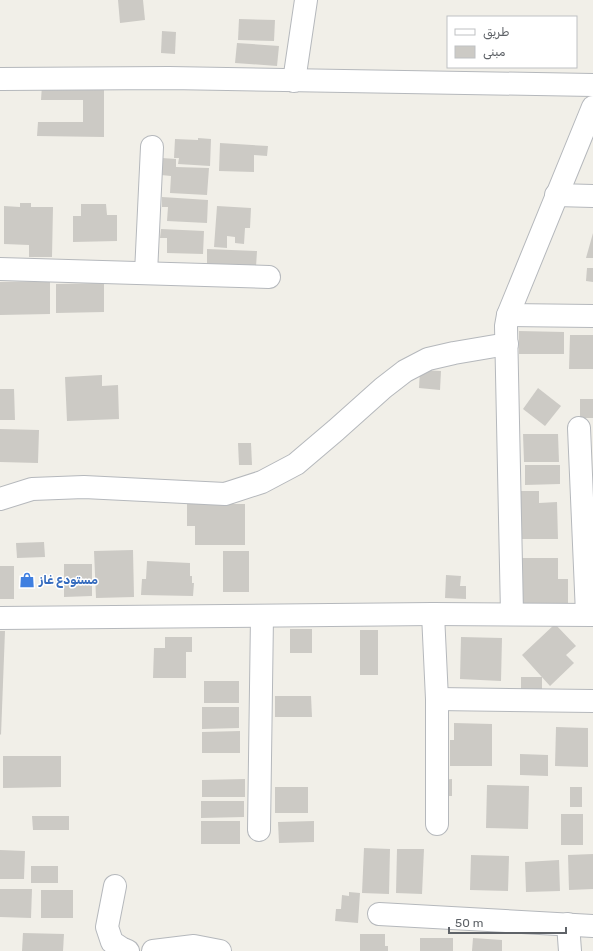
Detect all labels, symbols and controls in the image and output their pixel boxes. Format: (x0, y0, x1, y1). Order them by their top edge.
legend (447, 16, 577, 68)
text: طريق (483, 25, 509, 40)
text: مبنى (483, 45, 506, 60)
shop icon: مستودع غاز (18, 571, 36, 589)
place label: مستودع غاز (38, 573, 98, 588)
scale bar (449, 909, 566, 935)
text: 50 m (455, 916, 483, 930)

